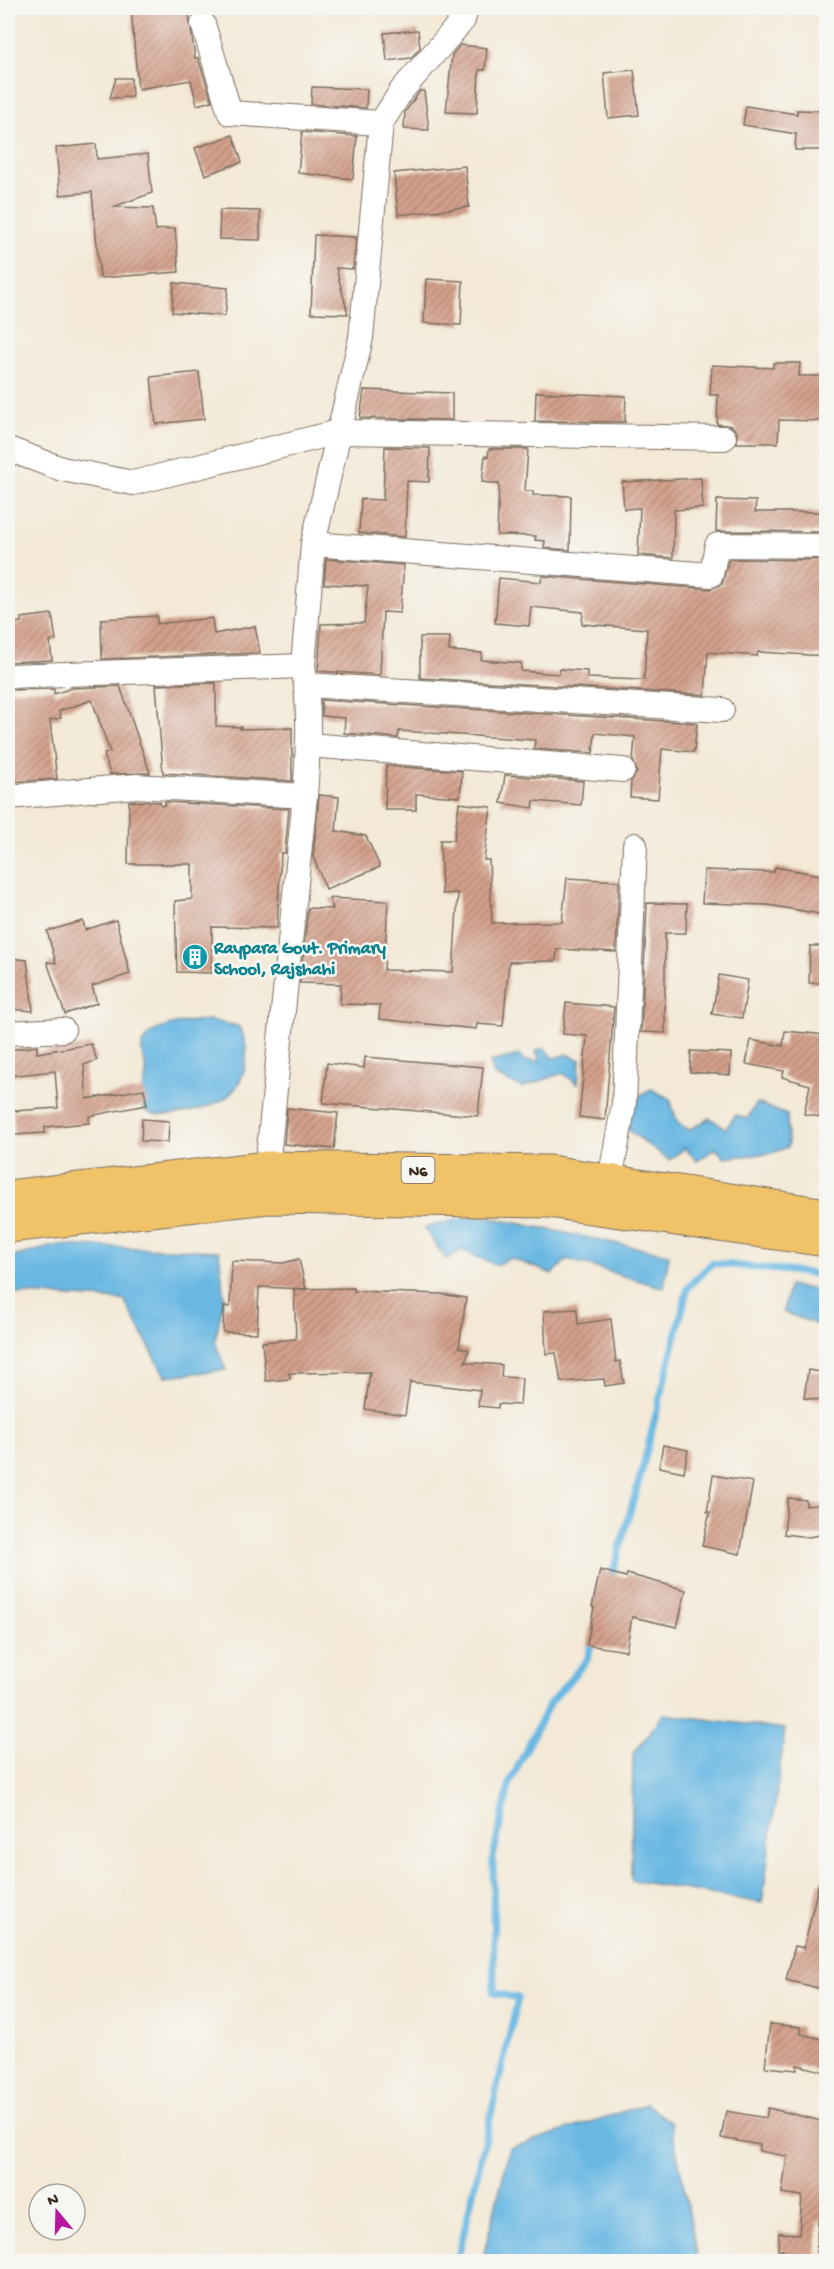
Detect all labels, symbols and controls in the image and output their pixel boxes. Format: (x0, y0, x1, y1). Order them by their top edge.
place label: Raypara Govt. Primary School, Rajshahi (213, 939, 386, 981)
building icon: Raypara Govt. Primary School, Rajshahi (180, 942, 210, 972)
road number: N6 (402, 1157, 434, 1183)
north arrow (27, 2182, 87, 2242)
text: N (45, 2190, 62, 2212)

